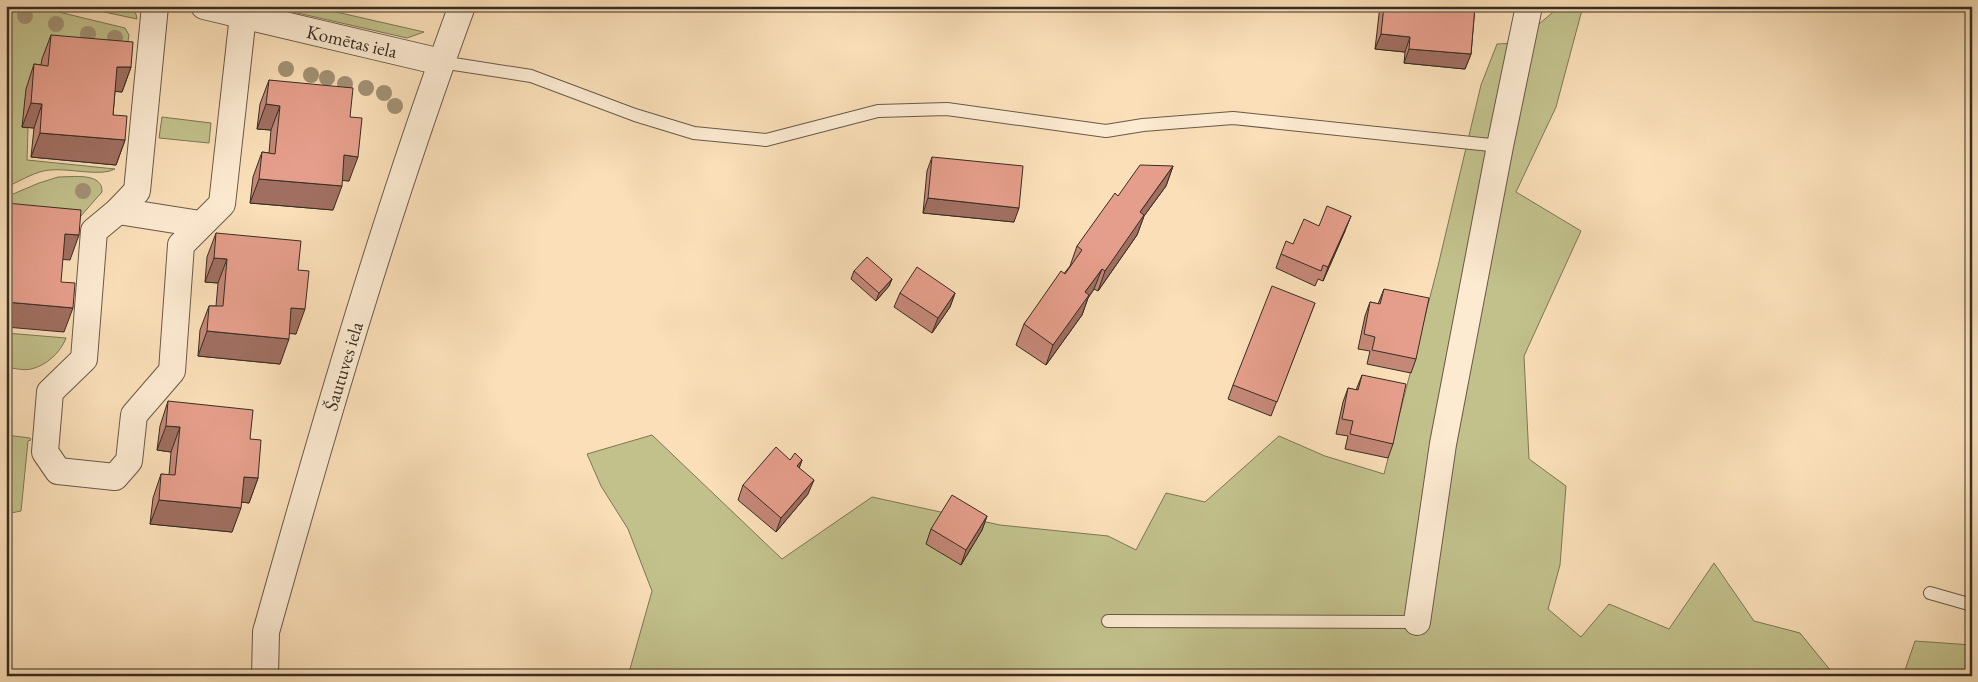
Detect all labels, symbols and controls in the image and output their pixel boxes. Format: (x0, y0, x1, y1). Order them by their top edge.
street label: Komētas iela (304, 19, 400, 64)
street label: Šautuves iela (318, 318, 369, 414)

